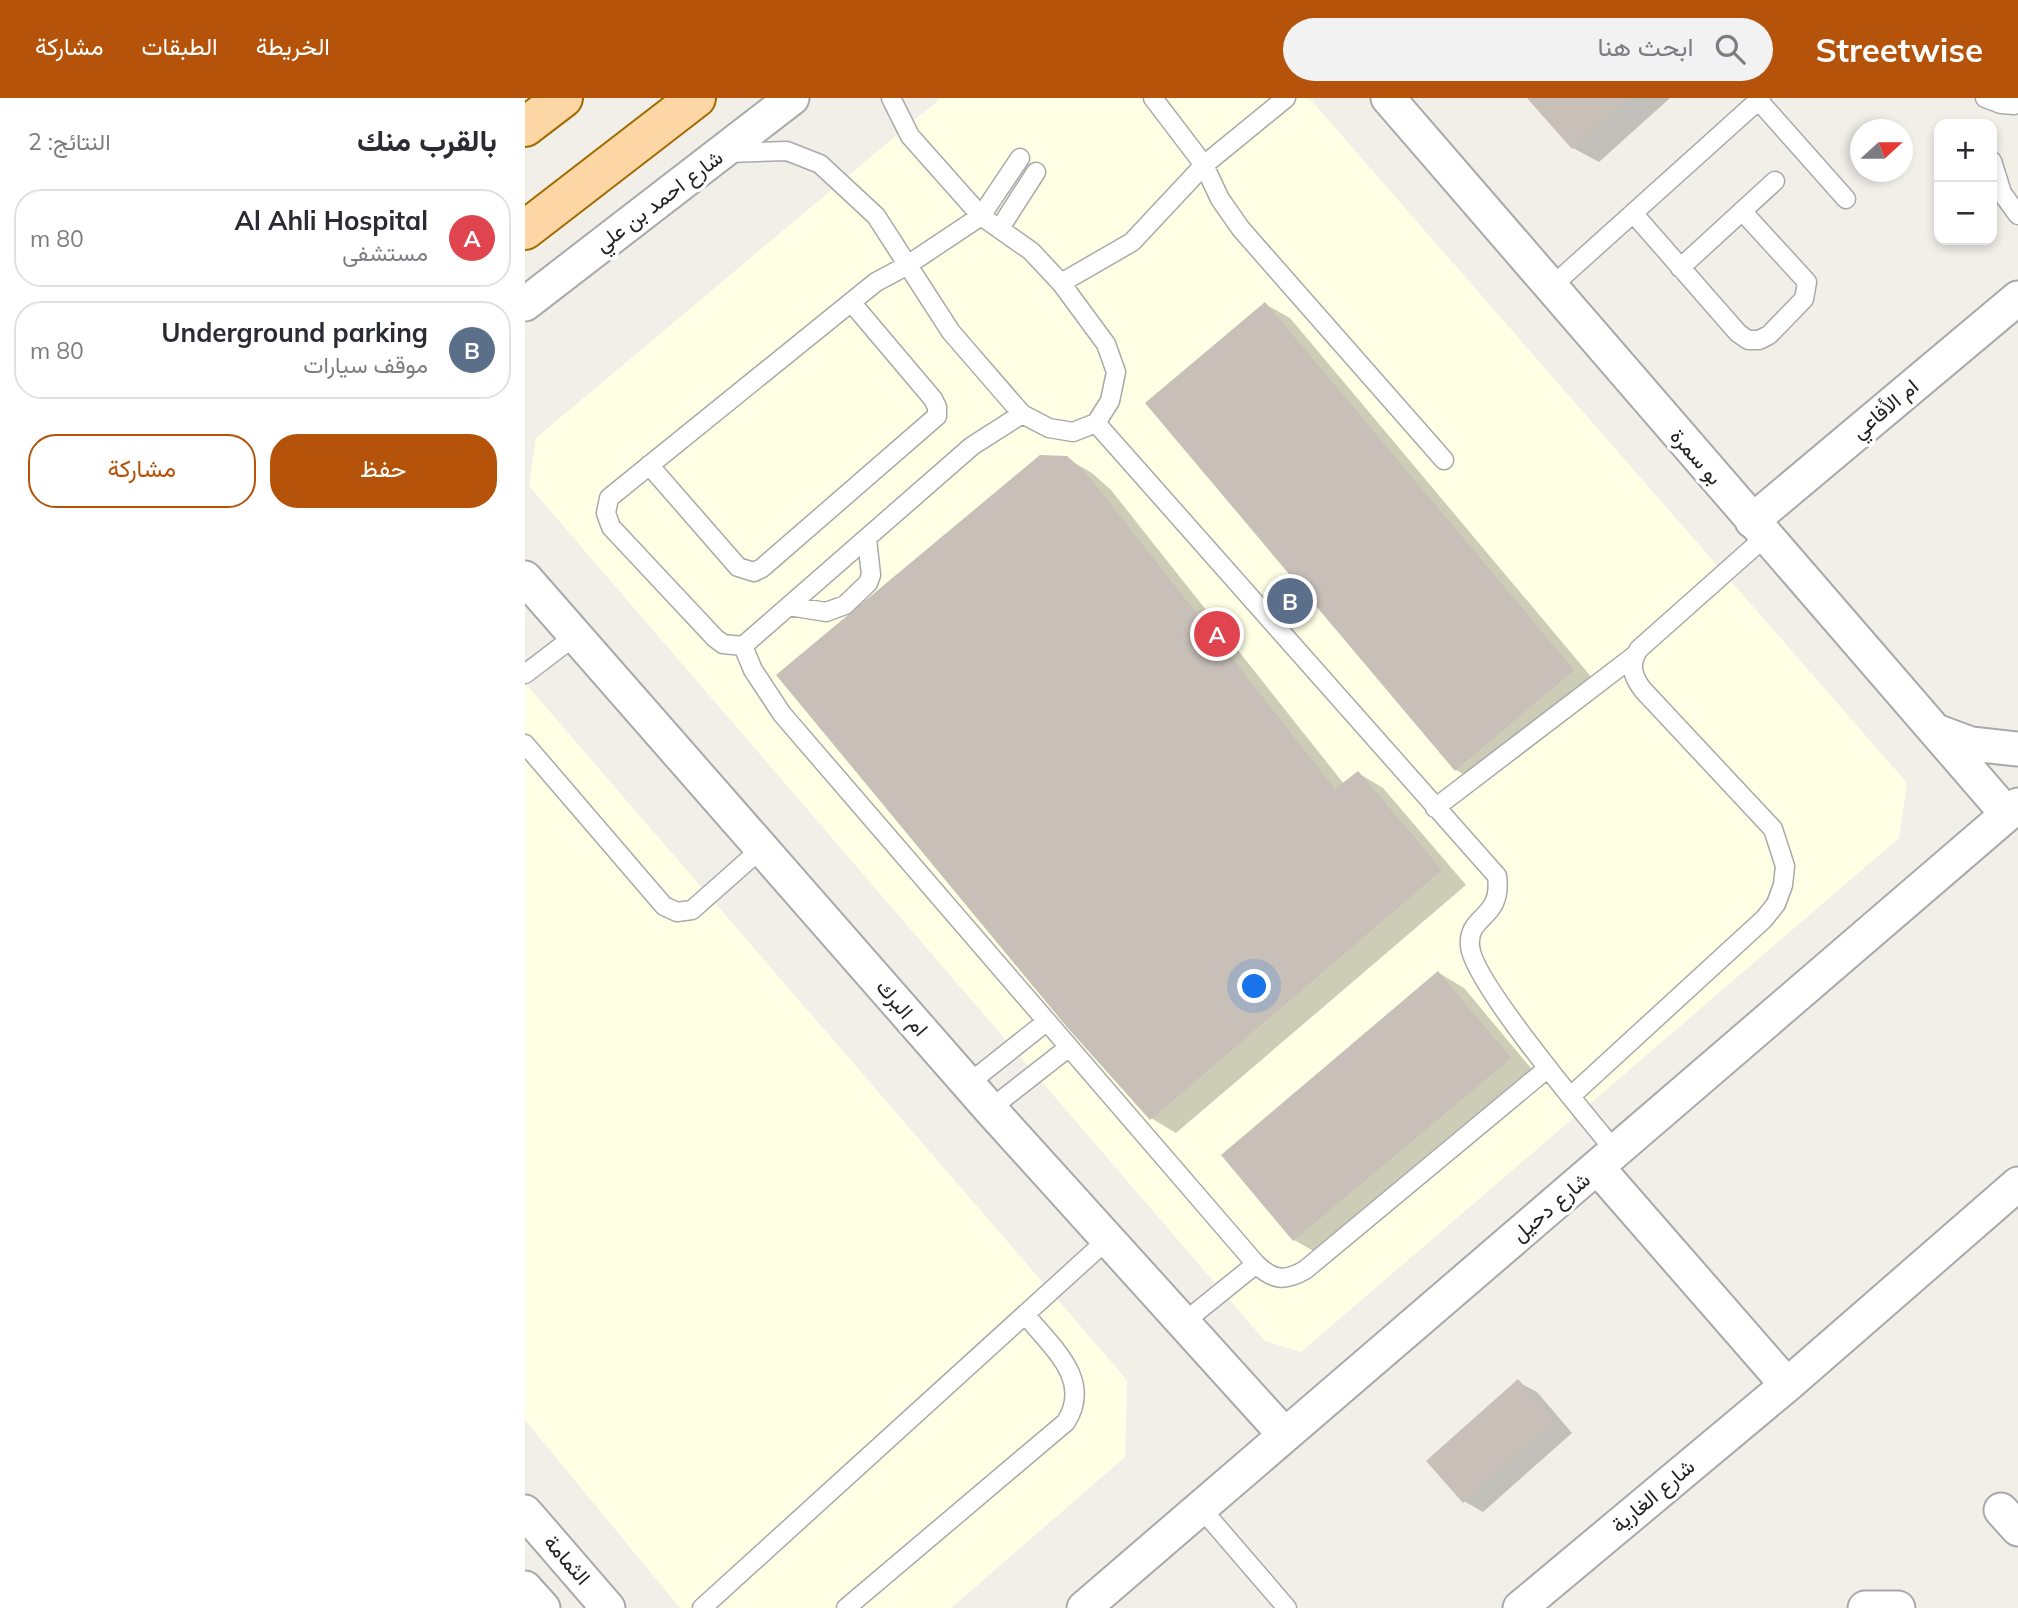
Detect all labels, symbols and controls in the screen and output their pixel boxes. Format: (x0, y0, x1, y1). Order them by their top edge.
search box (1283, 18, 1773, 81)
text: Streetwise (1815, 29, 1983, 70)
text: ابحث هنا (1597, 30, 1693, 63)
icon: search (1711, 30, 1749, 68)
text: مشاركة (35, 31, 103, 61)
text: الطبقات (141, 31, 218, 61)
text: الخريطة (256, 31, 330, 61)
north arrow (1850, 119, 1913, 182)
map controls (1934, 119, 1997, 245)
button: + (1934, 119, 1997, 182)
text: بالقرب منك (357, 121, 497, 159)
text: النتائج: 2 (28, 127, 110, 156)
street label: شارع احمد بن علي (589, 144, 730, 261)
button: − (1934, 182, 1997, 245)
text: Al Ahli Hospital (235, 204, 428, 237)
text: 80 m (30, 224, 84, 253)
text: A (463, 224, 481, 253)
text: مستشفى (342, 238, 428, 267)
text: Underground parking (161, 316, 428, 349)
text: 80 m (30, 336, 84, 365)
text: B (464, 336, 480, 365)
text: موقف سيارات (303, 350, 428, 379)
street label: ام الأفاعي (1846, 373, 1926, 448)
street label: بو سمرة (1665, 423, 1728, 490)
button: مشاركة (28, 434, 256, 508)
button: حفظ (270, 434, 497, 508)
pin: B (1267, 575, 1313, 627)
pin: A (1194, 608, 1240, 660)
your location (1237, 969, 1271, 1003)
street label: ام البرك (870, 974, 934, 1042)
street label: شارع دحيل (1506, 1166, 1596, 1248)
street label: شارع الغارية (1605, 1453, 1701, 1539)
street label: الثمامة (539, 1529, 597, 1590)

